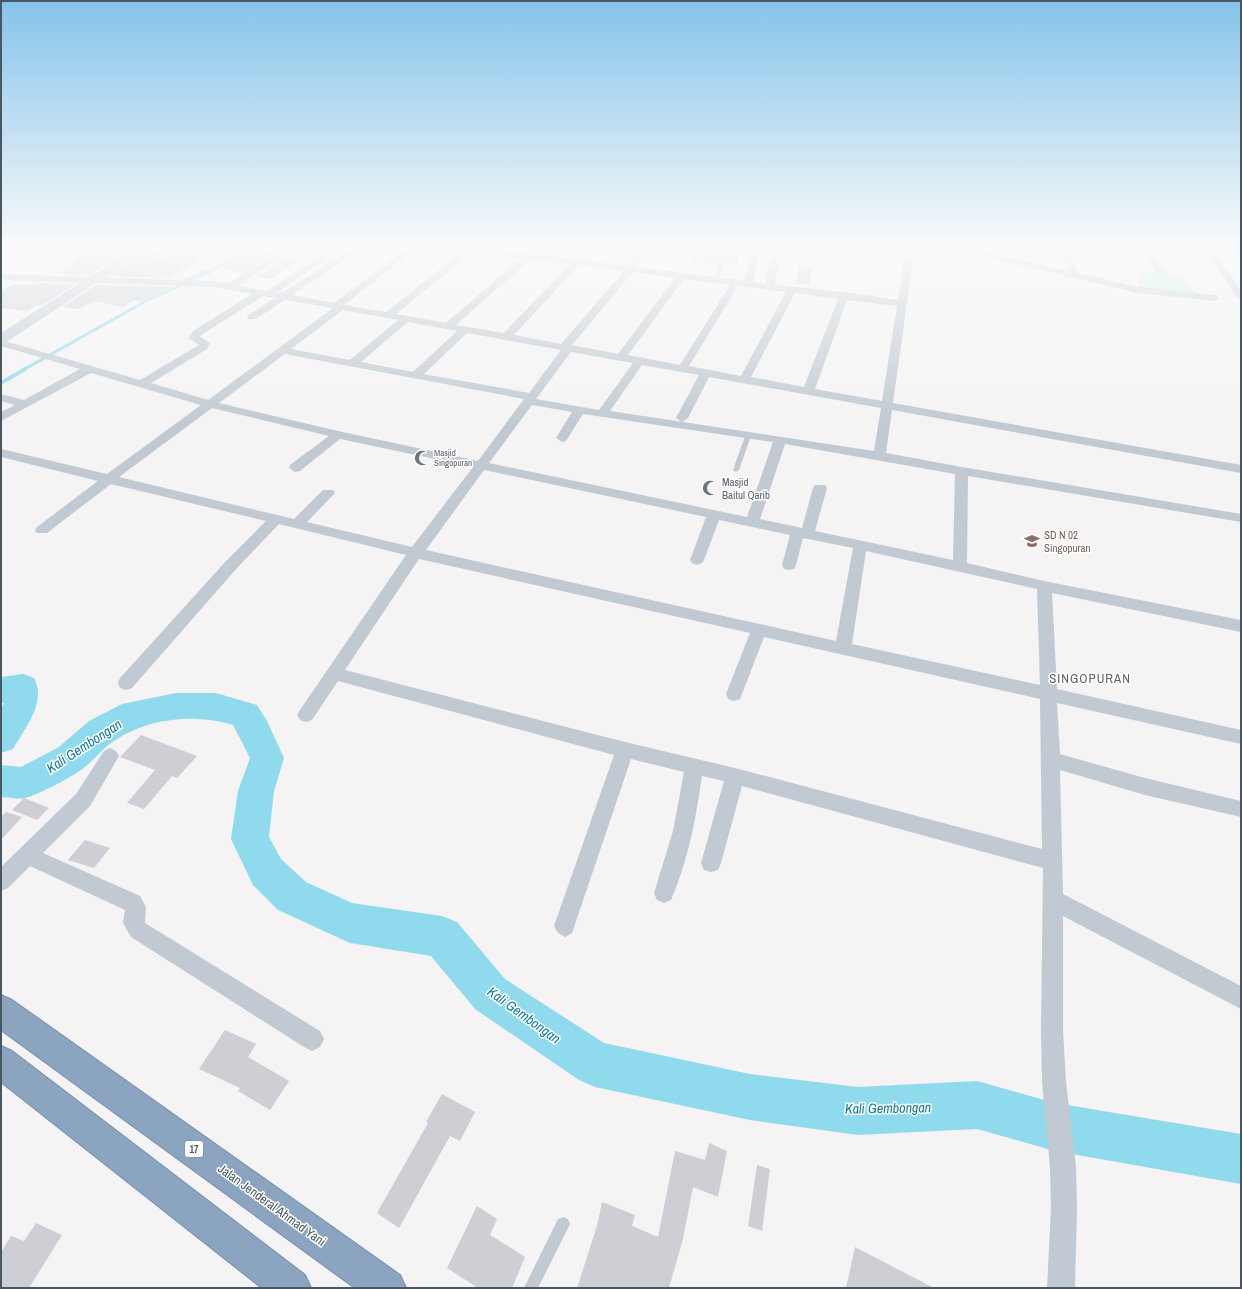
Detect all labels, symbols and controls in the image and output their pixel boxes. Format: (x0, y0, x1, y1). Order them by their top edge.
place label: Masjid Singopuran (434, 447, 472, 469)
mosque icon: Masjid Singopuran (413, 449, 431, 467)
place label: Masjid Baitul Qarib (722, 475, 770, 502)
mosque icon: Masjid Baitul Qarib (701, 479, 719, 497)
place label: SD N 02 Singopuran (1044, 528, 1091, 555)
school or university icon: SD N 02 Singopuran (1023, 532, 1041, 550)
district label: SINGOPURAN (1049, 670, 1131, 687)
water label: Kali Gembongan (43, 715, 125, 777)
water label: Kali Gembongan (484, 982, 564, 1048)
water label: Kali Gembongan (845, 1098, 931, 1118)
road number: 17 (185, 1141, 203, 1157)
street label: Jalan Jenderal Ahmad Yani (215, 1160, 329, 1250)

